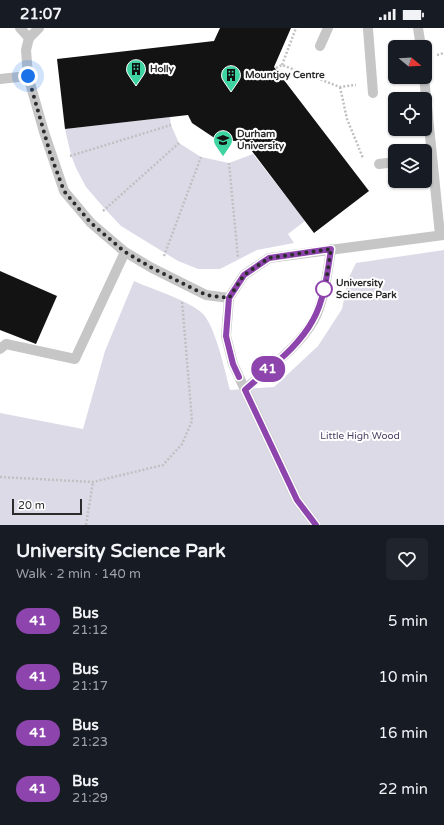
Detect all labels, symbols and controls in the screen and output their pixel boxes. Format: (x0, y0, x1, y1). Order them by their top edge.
text: 21:07 (20, 5, 62, 23)
north arrow (388, 40, 432, 84)
map controls (388, 40, 432, 188)
building icon: Holly (125, 58, 147, 86)
place label: Holly (150, 63, 174, 75)
building icon: Mountjoy Centre (220, 64, 242, 92)
your location (18, 66, 38, 86)
place label: Mountjoy Centre (245, 69, 325, 81)
button: locate (388, 92, 432, 136)
place label: Durham University (237, 128, 285, 152)
school or university icon: Durham University (212, 129, 234, 157)
button: layers (388, 144, 432, 188)
place label: University Science Park (336, 277, 397, 301)
marker: University Science Park (315, 280, 333, 298)
line badge: 41 (250, 356, 286, 382)
text: 41 (259, 360, 277, 377)
park label: Little High Wood (320, 430, 400, 442)
scale bar (12, 497, 82, 516)
text: 20 m (18, 499, 45, 512)
button: heart (386, 538, 428, 580)
text: University Science Park (16, 540, 226, 562)
text: Walk · 2 min · 140 m (16, 566, 141, 582)
text: Bus (72, 604, 99, 622)
text: 41 (29, 612, 47, 629)
text: 5 min (388, 612, 428, 630)
text: 21:12 (72, 622, 108, 638)
text: Bus (72, 660, 99, 678)
text: 41 (29, 668, 47, 685)
text: 10 min (379, 668, 428, 686)
text: 21:17 (72, 678, 108, 694)
text: Bus (72, 716, 99, 734)
text: 41 (29, 724, 47, 741)
text: 16 min (379, 724, 428, 742)
text: 21:23 (72, 734, 108, 750)
text: Bus (72, 772, 99, 790)
text: 41 (29, 780, 47, 797)
text: 22 min (379, 780, 428, 798)
text: 21:29 (72, 790, 108, 806)

